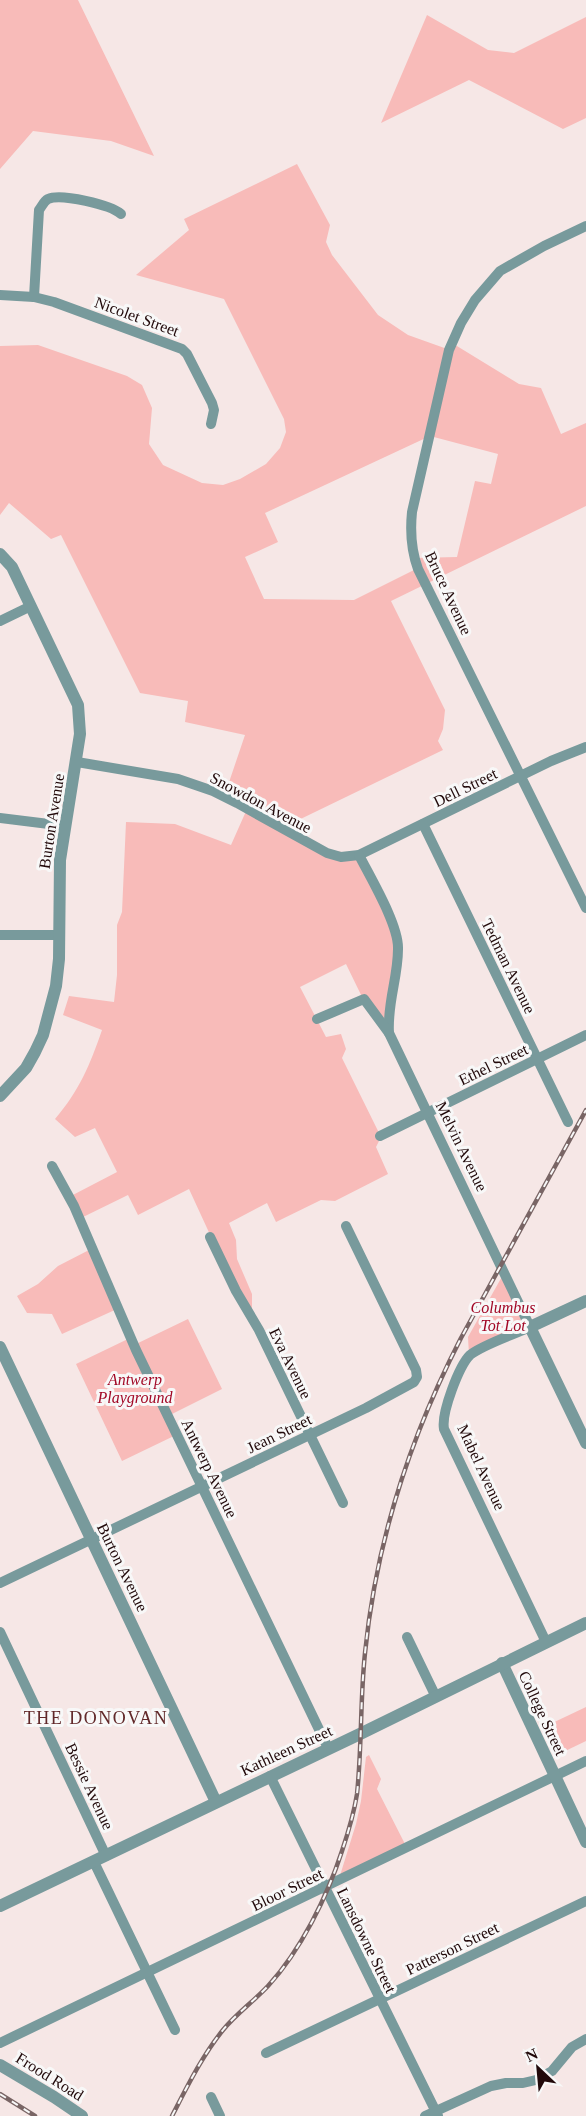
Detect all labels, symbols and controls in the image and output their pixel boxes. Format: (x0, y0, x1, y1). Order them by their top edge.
street label: Nicolet Street (92, 293, 182, 340)
street label: Bruce Avenue (422, 549, 475, 638)
street label: Dell Street (431, 764, 500, 810)
street label: Snowdon Avenue (207, 769, 314, 836)
street label: Burton Avenue (36, 772, 67, 870)
street label: Tedman Avenue (478, 916, 539, 1016)
street label: Ethel Street (456, 1040, 531, 1089)
street label: Melvin Avenue (432, 1098, 491, 1194)
park label: Columbus Tot Lot (471, 1299, 535, 1334)
street label: Eva Avenue (266, 1325, 315, 1401)
park label: Antwerp Playground (97, 1371, 173, 1407)
street label: Jean Street (244, 1410, 315, 1456)
street label: Antwerp Avenue (177, 1416, 241, 1521)
street label: Mabel Avenue (454, 1422, 509, 1513)
street label: Burton Avenue (94, 1520, 151, 1614)
street label: College Street (515, 1668, 570, 1759)
district label: THE DONOVAN (24, 1708, 168, 1728)
street label: Kathleen Street (238, 1722, 335, 1779)
street label: Bessie Avenue (62, 1740, 117, 1832)
street label: Bloor Street (249, 1865, 326, 1914)
street label: Lansdowne Street (334, 1885, 400, 1996)
street label: Patterson Street (403, 1918, 502, 1978)
north arrow (508, 2038, 568, 2098)
text: N (523, 2045, 541, 2065)
street label: Frood Road (13, 2049, 86, 2104)

